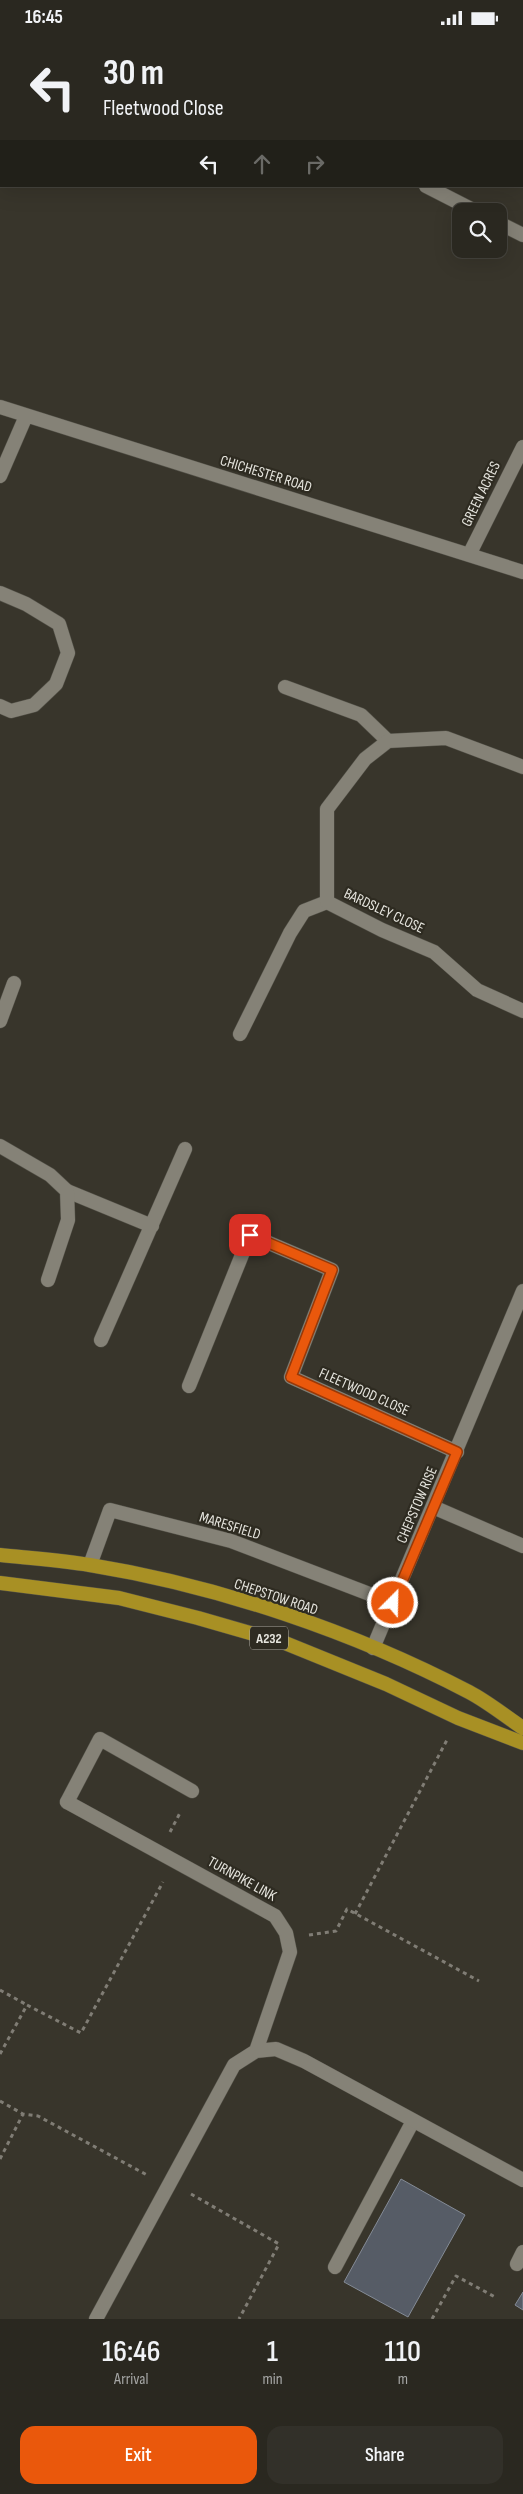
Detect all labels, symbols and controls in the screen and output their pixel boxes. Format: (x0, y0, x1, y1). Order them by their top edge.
text: 16:45 (25, 6, 63, 29)
text: 30 m (103, 52, 164, 95)
icon: left (20, 55, 85, 120)
text: Fleetwood Close (103, 95, 224, 122)
icon: left (195, 150, 223, 178)
icon: ahead (248, 150, 276, 178)
icon: right (301, 150, 329, 178)
map controls (452, 203, 507, 258)
button: search (452, 203, 507, 258)
street label: CHICHESTER ROAD (218, 451, 314, 497)
street label: GREEN ACRES (457, 458, 505, 530)
street label: BARDSLEY CLOSE (341, 884, 427, 938)
pin (229, 1214, 271, 1256)
icon: arrive (236, 1221, 264, 1249)
street label: FLEETWOOD CLOSE (316, 1364, 412, 1420)
street label: CHEPSTOW RISE (392, 1464, 442, 1546)
street label: MARESFIELD (197, 1508, 263, 1544)
street label: CHEPSTOW ROAD (232, 1575, 320, 1619)
position arrow (366, 1576, 418, 1628)
road number: A232 (250, 1627, 288, 1650)
street label: TURNPIKE LINK (204, 1852, 280, 1906)
text: 16:46 (102, 2334, 160, 2370)
text: 1 (267, 2334, 278, 2370)
text: 110 (385, 2334, 421, 2370)
text: Arrival (114, 2370, 148, 2389)
text: min (262, 2370, 283, 2389)
text: m (398, 2370, 408, 2389)
button: Exit (20, 2426, 257, 2484)
button: Share (267, 2426, 503, 2484)

